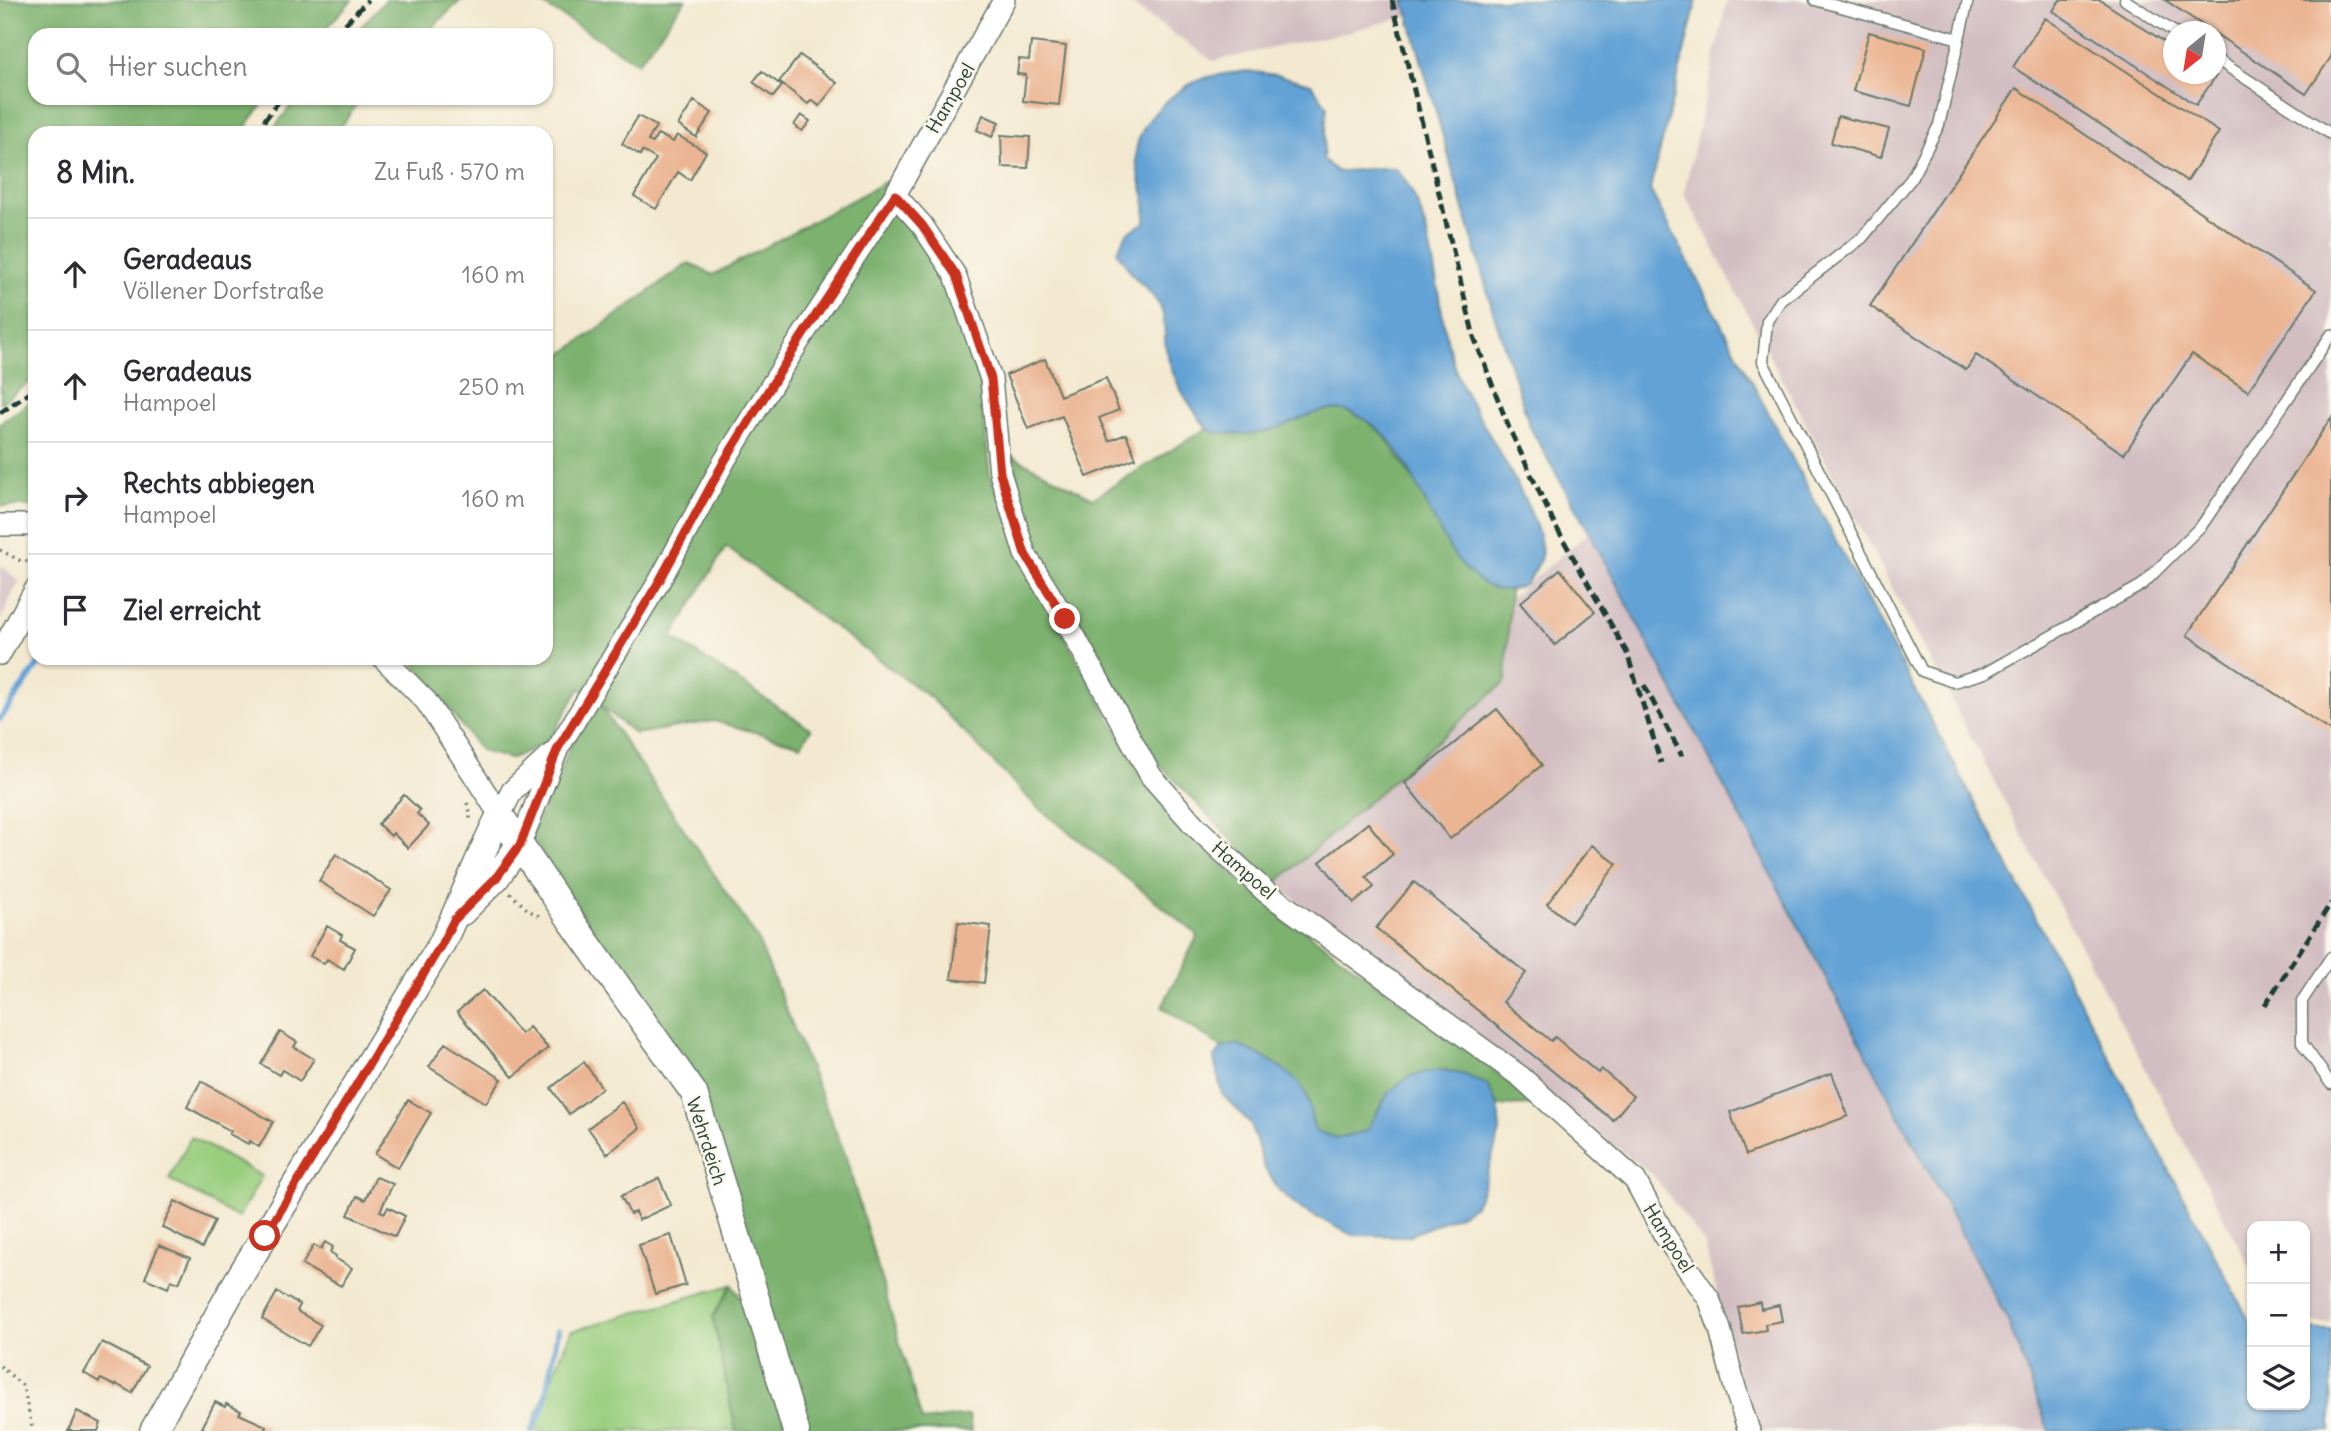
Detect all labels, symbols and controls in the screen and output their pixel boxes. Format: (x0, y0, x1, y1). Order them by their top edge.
north arrow (2163, 21, 2226, 84)
search box (28, 28, 553, 105)
icon: search (52, 48, 90, 86)
text: Hier suchen (108, 50, 248, 83)
street label: Hampoel (920, 59, 980, 137)
text: 8 Min. (56, 153, 135, 191)
text: Zu Fuß · 570 m (374, 157, 525, 186)
text: Geradeaus (123, 243, 252, 276)
icon: ahead (56, 255, 94, 293)
text: 160 m (462, 260, 525, 289)
text: Völlener Dorfstraße (123, 276, 324, 305)
text: Geradeaus (123, 355, 252, 388)
icon: ahead (56, 367, 94, 405)
text: 250 m (458, 372, 525, 401)
text: Hampoel (123, 388, 216, 417)
text: Rechts abbiegen (123, 467, 315, 500)
icon: right (56, 479, 94, 517)
text: 160 m (462, 484, 525, 513)
text: Hampoel (123, 500, 216, 529)
icon: arrive (56, 591, 94, 629)
text: Ziel erreicht (123, 594, 261, 627)
route end (1049, 603, 1080, 634)
street label: Hampoel (1207, 836, 1281, 904)
street label: Wehrdeich (681, 1094, 733, 1188)
street label: Hampoel (1638, 1199, 1700, 1277)
route start (249, 1220, 280, 1251)
map controls (2247, 1221, 2310, 1410)
button: + (2247, 1221, 2310, 1284)
button: − (2247, 1284, 2310, 1347)
button: layers (2247, 1347, 2310, 1410)

